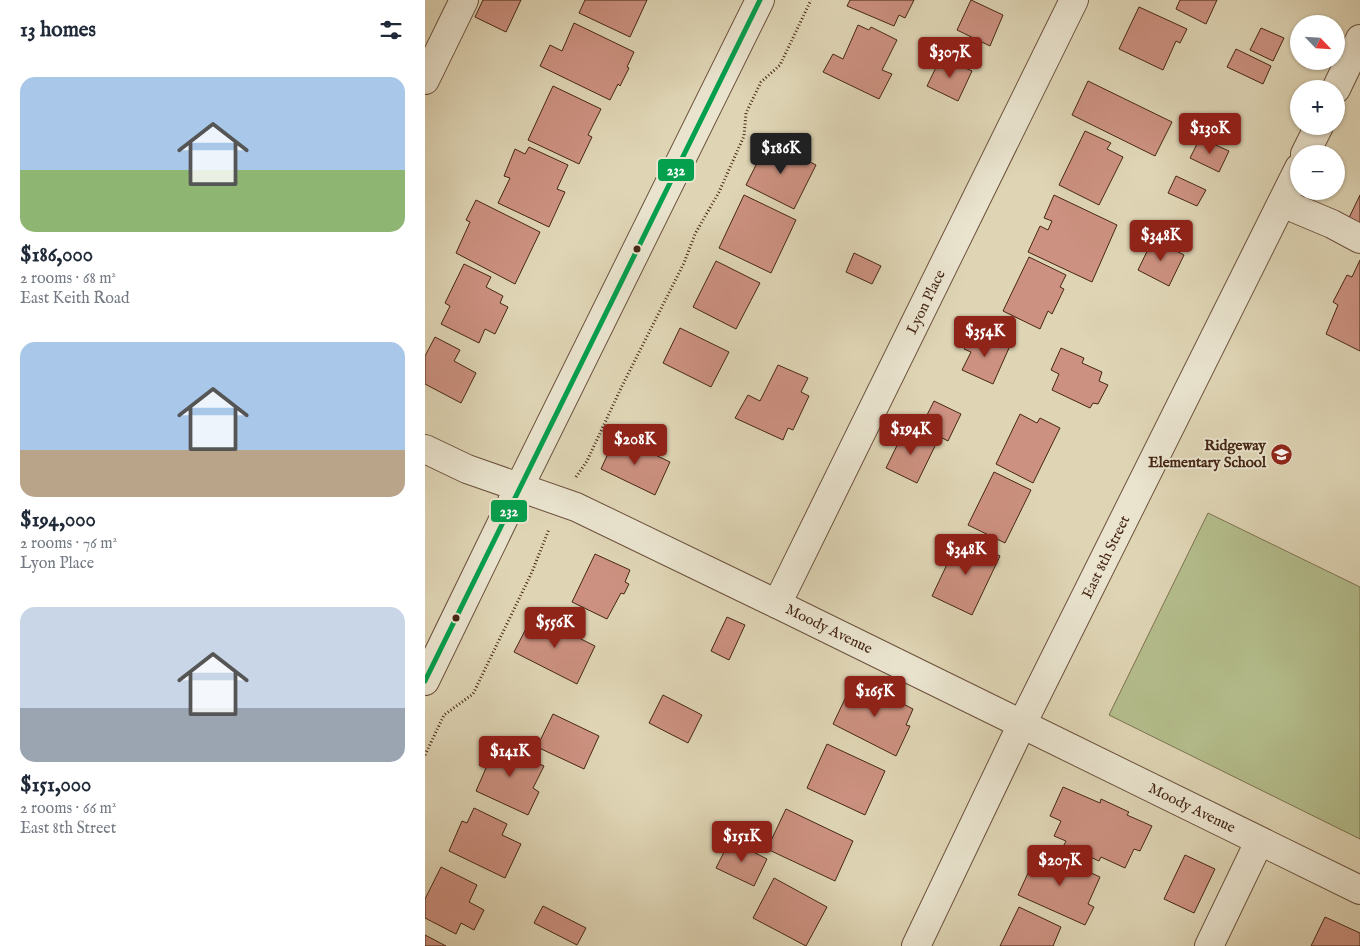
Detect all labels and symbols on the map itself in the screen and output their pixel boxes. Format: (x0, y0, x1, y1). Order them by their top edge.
north arrow (1290, 15, 1345, 70)
pin: $307K (915, 36, 985, 79)
pin: $130K (1175, 112, 1245, 155)
pin: $186K (746, 132, 816, 175)
line badge: 232 (657, 158, 695, 182)
text: 232 (667, 162, 686, 180)
pin: $348K (1126, 220, 1196, 262)
unlabelled marker (632, 244, 642, 254)
street label: Lyon Place (902, 267, 950, 337)
pin: $354K (950, 316, 1020, 358)
pin: $194K (876, 414, 946, 456)
pin: $208K (600, 424, 670, 466)
place label: Ridgeway Elementary School (1148, 436, 1267, 472)
school or university icon: Ridgeway Elementary School (1270, 442, 1294, 466)
line badge: 232 (490, 499, 528, 523)
text: 232 (500, 503, 519, 521)
street label: East 8th Street (1078, 512, 1134, 602)
pin: $348K (931, 534, 1001, 576)
street label: Moody Avenue (782, 600, 876, 658)
pin: $556K (520, 606, 590, 649)
unlabelled marker (451, 613, 461, 623)
pin: $165K (840, 676, 910, 718)
pin: $141K (475, 736, 545, 778)
street label: Moody Avenue (1145, 779, 1239, 837)
pin: $151K (707, 820, 777, 863)
pin: $207K (1025, 844, 1095, 887)

